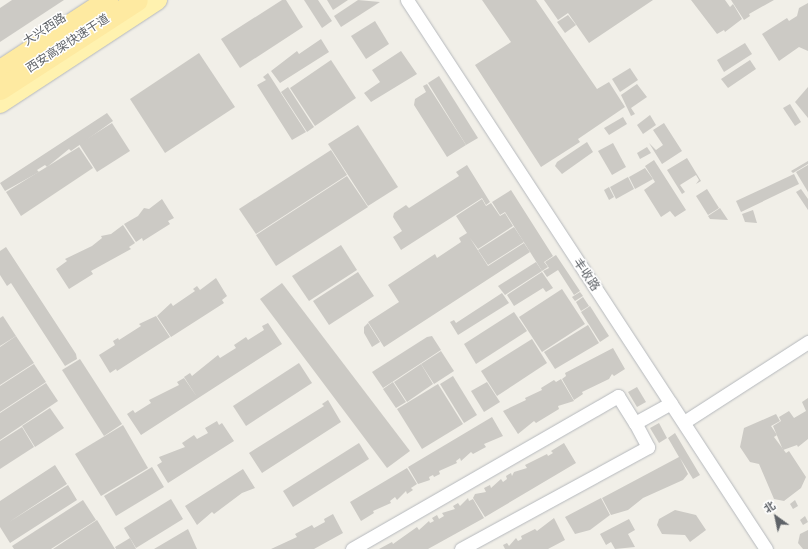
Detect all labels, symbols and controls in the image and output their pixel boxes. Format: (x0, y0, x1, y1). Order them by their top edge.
street label: 大兴西路 (21, 11, 69, 49)
street label: 西安高架快速干道 (24, 12, 112, 76)
street label: 丰收路 (570, 256, 602, 294)
north arrow (756, 497, 796, 537)
text: 北 (761, 498, 778, 516)

